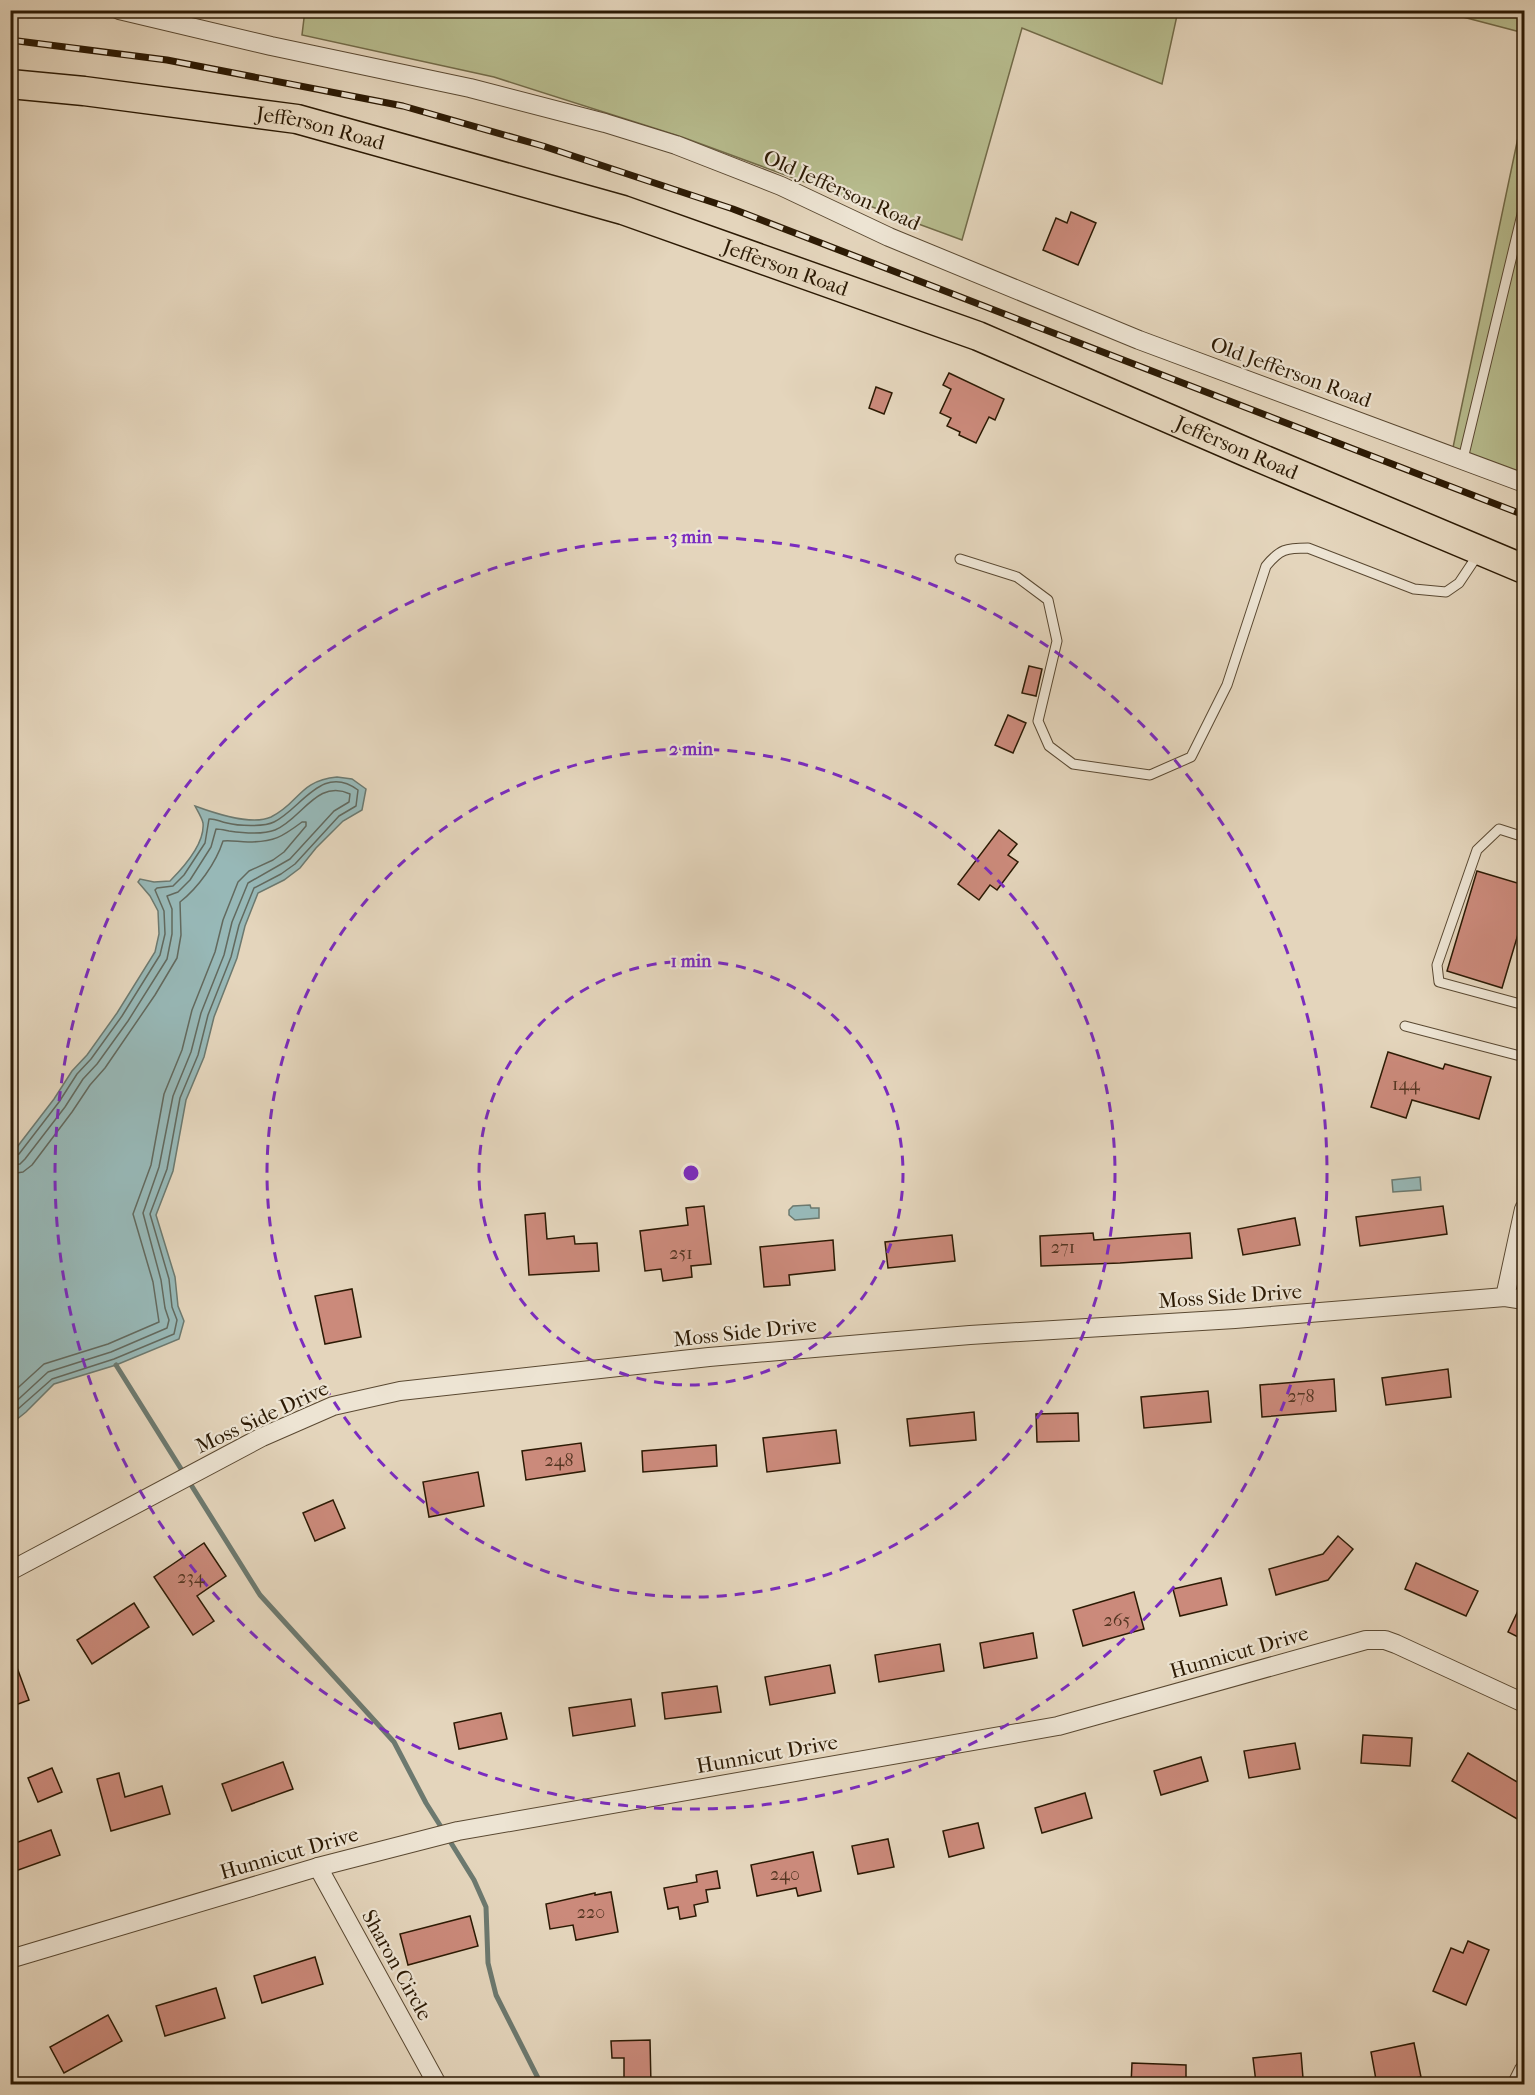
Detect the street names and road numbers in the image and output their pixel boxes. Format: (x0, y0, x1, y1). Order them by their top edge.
street label: Jefferson Road (253, 102, 388, 155)
street label: Old Jefferson Road (760, 145, 925, 236)
street label: Jefferson Road (718, 234, 852, 301)
street label: Old Jefferson Road (1207, 332, 1375, 412)
street label: Jefferson Road (1170, 410, 1302, 485)
street label: Moss Side Drive (1157, 1279, 1303, 1313)
street label: Moss Side Drive (672, 1313, 818, 1351)
street label: Moss Side Drive (192, 1376, 332, 1458)
street label: Hunnicut Drive (1167, 1621, 1311, 1683)
street label: Hunnicut Drive (694, 1730, 840, 1778)
street label: Hunnicut Drive (217, 1822, 361, 1884)
street label: Sharon Circle (357, 1906, 437, 2024)

